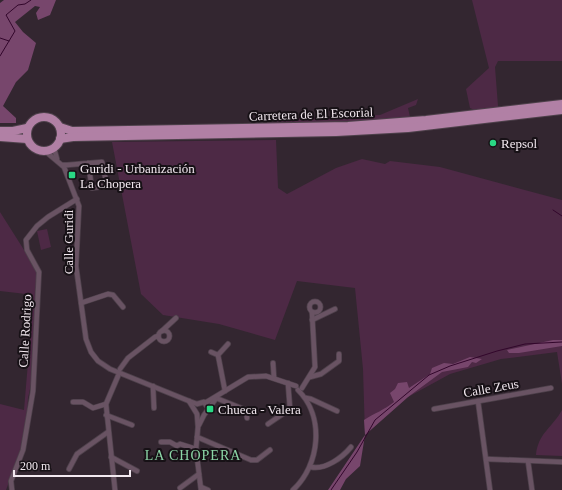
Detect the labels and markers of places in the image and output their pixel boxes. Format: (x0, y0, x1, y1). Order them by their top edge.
place label: Repsol (501, 136, 538, 151)
marker: Repsol (488, 138, 498, 148)
place label: Guridi - Urbanización La Chopera (80, 161, 195, 191)
marker: Guridi - Urbanización La Chopera (67, 170, 77, 180)
place label: Chueca - Valera (218, 402, 301, 417)
marker: Chueca - Valera (205, 404, 215, 414)

